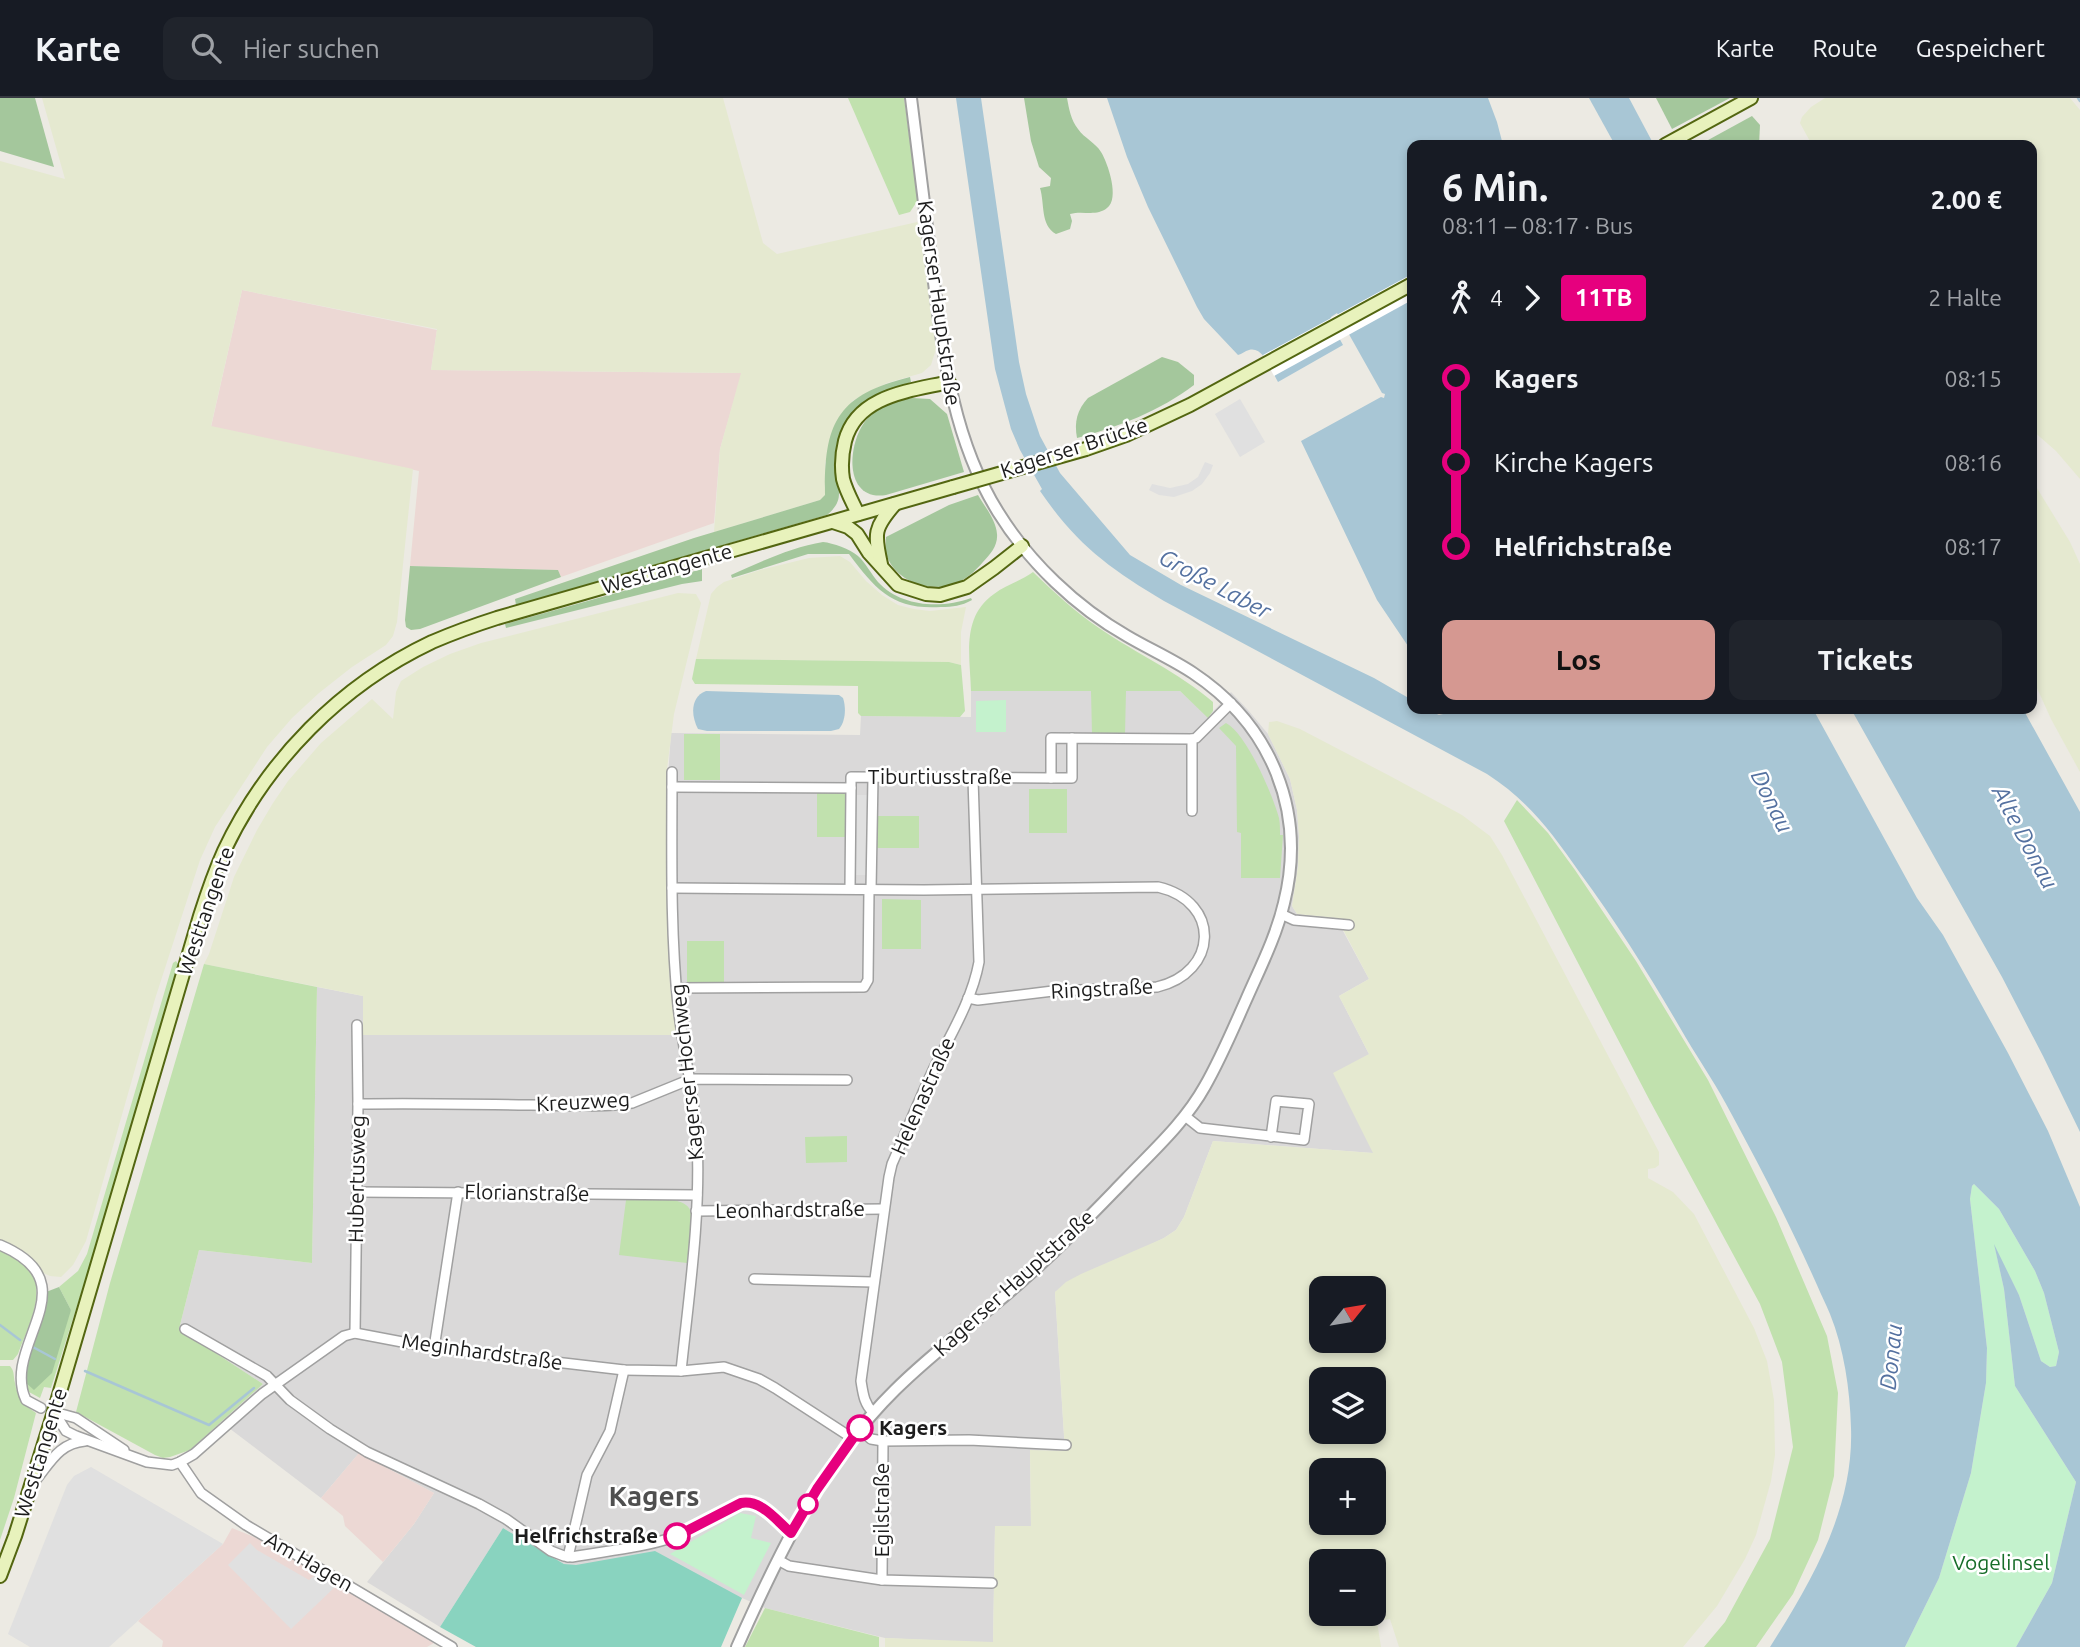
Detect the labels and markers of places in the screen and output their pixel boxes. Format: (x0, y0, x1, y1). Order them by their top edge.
marker: Kagers (847, 1415, 873, 1441)
place label: Kagers (879, 1415, 947, 1439)
unlabelled marker (798, 1494, 818, 1514)
place label: Helfrichstraße (514, 1523, 658, 1547)
marker: Helfrichstraße (664, 1523, 690, 1549)

